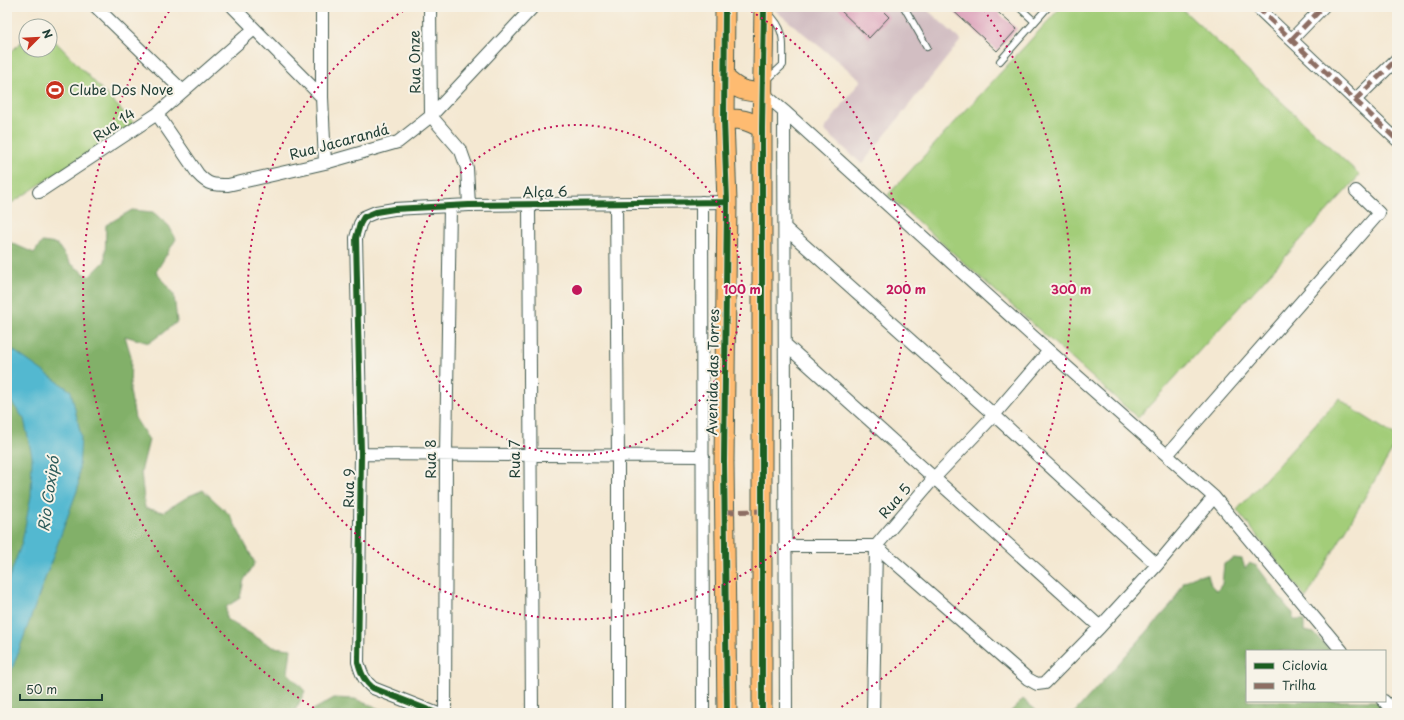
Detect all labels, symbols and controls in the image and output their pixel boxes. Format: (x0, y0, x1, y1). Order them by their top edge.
north arrow (18, 18, 58, 58)
text: N (38, 26, 57, 41)
street label: Rua Onze (403, 30, 426, 94)
sports icon: Clube Dos Nove (44, 79, 66, 101)
place label: Clube Dos Nove (69, 79, 173, 100)
street label: Rua 14 (88, 103, 139, 146)
street label: Rua Jacarandá (287, 118, 392, 165)
street label: Alça 6 (522, 181, 568, 202)
text: 100 m (723, 280, 761, 298)
text: 200 m (886, 280, 926, 298)
text: 300 m (1051, 280, 1091, 298)
centre of rings (570, 283, 584, 297)
street label: Avenida das Torres (701, 308, 724, 435)
street label: Rua 8 (420, 439, 441, 479)
street label: Rua 7 (504, 440, 525, 478)
water label: Rio Coxipó (31, 453, 64, 533)
street label: Rua 9 (338, 468, 359, 508)
street label: Rua 5 (873, 479, 916, 523)
legend (1246, 650, 1386, 702)
text: Ciclovia (1282, 656, 1328, 674)
scale bar (20, 676, 102, 702)
text: Trilha (1282, 676, 1316, 694)
text: 50 m (26, 680, 57, 698)

